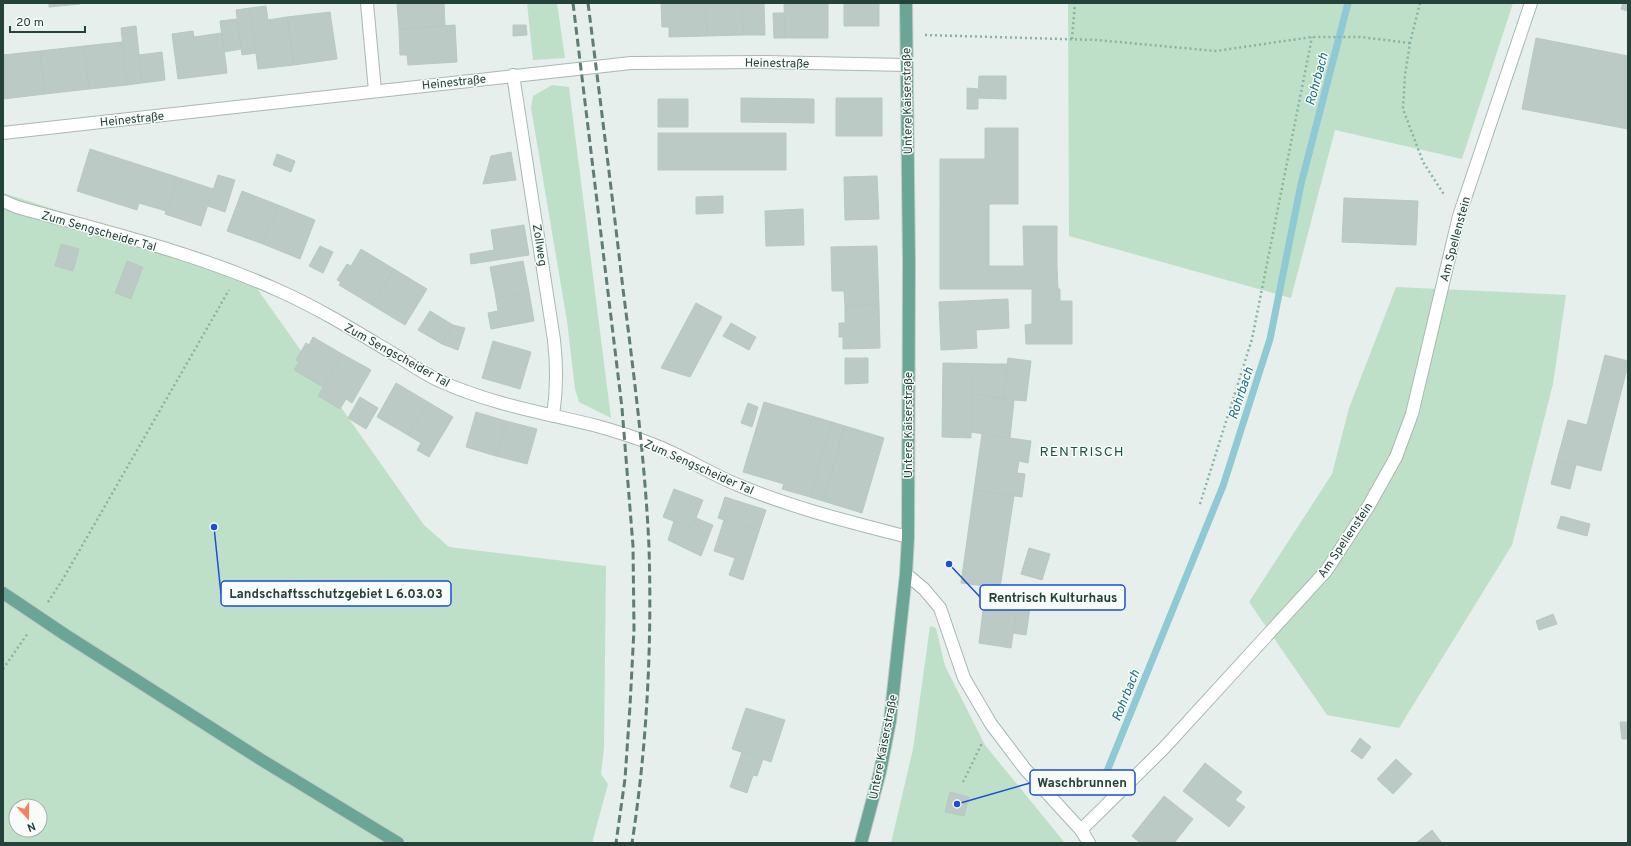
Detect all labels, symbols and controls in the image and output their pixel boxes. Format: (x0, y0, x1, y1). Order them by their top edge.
scale bar (10, 8, 85, 34)
text: 20 m (16, 15, 44, 31)
street label: Untere Kaiserstraße (899, 48, 917, 154)
water label: Rohrbach (1303, 51, 1333, 108)
street label: Heinestraße (745, 55, 809, 73)
street label: Heinestraße (421, 72, 487, 94)
street label: Heinestraße (99, 109, 165, 131)
street label: Am Spellenstein (1437, 195, 1475, 284)
street label: Zum Sengscheider Tal (39, 208, 158, 256)
street label: Zollweg (528, 223, 550, 267)
street label: Zum Sengscheider Tal (341, 320, 452, 392)
water label: Rohrbach (1226, 365, 1258, 422)
street label: Untere Kaiserstraße (901, 372, 917, 478)
street label: Zum Sengscheider Tal (641, 436, 756, 499)
district label: RENTRISCH (1040, 444, 1124, 461)
street label: Am Spellenstein (1315, 500, 1377, 581)
callout: Landschaftsschutzgebiet L 6.03.03 (221, 581, 451, 606)
callout: Rentrisch Kulturhaus (980, 585, 1125, 610)
text: Landschaftsschutzgebiet L 6.03.03 (229, 587, 443, 603)
text: Rentrisch Kulturhaus (989, 591, 1118, 607)
water label: Rohrbach (1109, 668, 1144, 724)
street label: Untere Kaiserstraße (866, 693, 902, 801)
callout: Waschbrunnen (1030, 770, 1135, 795)
text: Waschbrunnen (1037, 776, 1127, 792)
north arrow (8, 798, 48, 838)
text: N (25, 818, 37, 834)

